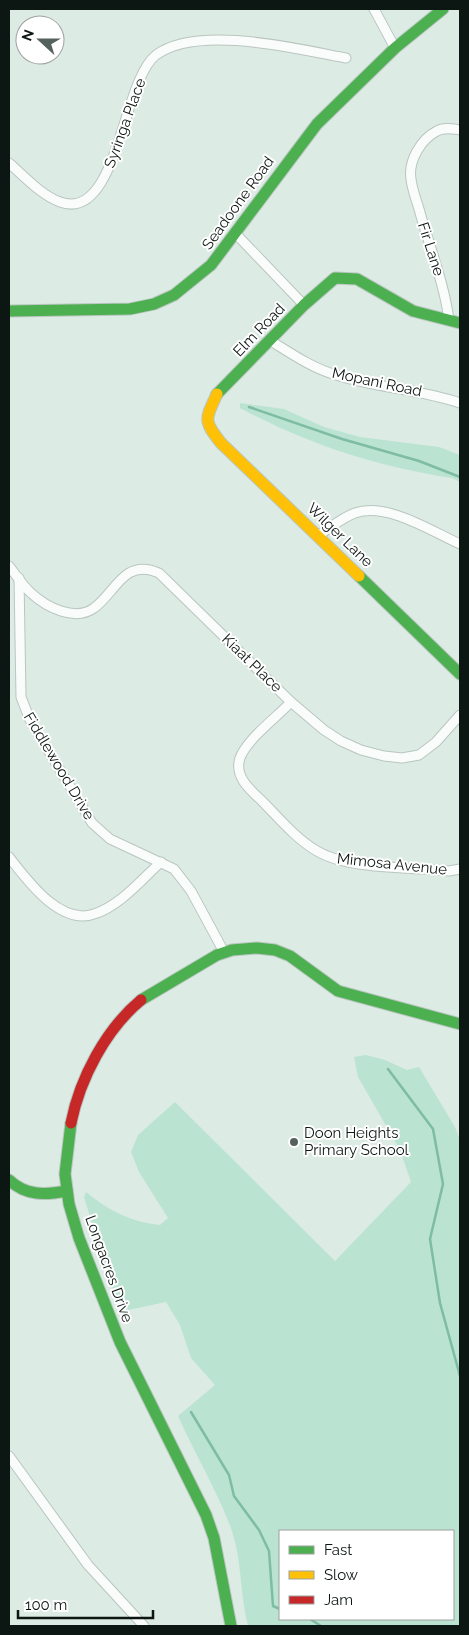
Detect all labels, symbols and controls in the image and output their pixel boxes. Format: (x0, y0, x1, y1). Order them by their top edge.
north arrow (15, 15, 65, 65)
text: N (18, 27, 37, 43)
street label: Syringa Place (100, 76, 150, 170)
street label: Seadoone Road (198, 153, 278, 253)
street label: Fir Lane (414, 220, 448, 278)
street label: Elm Road (229, 300, 289, 360)
street label: Mopani Road (331, 364, 423, 400)
street label: Wilger Lane (303, 499, 377, 571)
street label: Kiaat Place (218, 630, 286, 696)
street label: Fiddlewood Drive (20, 709, 98, 823)
street label: Mimosa Avenue (336, 849, 448, 879)
place label: Doon Heights Primary School (304, 1124, 410, 1159)
marker: Doon Heights Primary School (288, 1136, 300, 1148)
street label: Longacres Drive (81, 1213, 137, 1325)
legend (279, 1530, 454, 1620)
text: Fast (324, 1541, 352, 1559)
text: Slow (324, 1566, 358, 1584)
scale bar (18, 1588, 152, 1620)
text: Jam (324, 1591, 353, 1609)
text: 100 m (25, 1596, 67, 1614)

